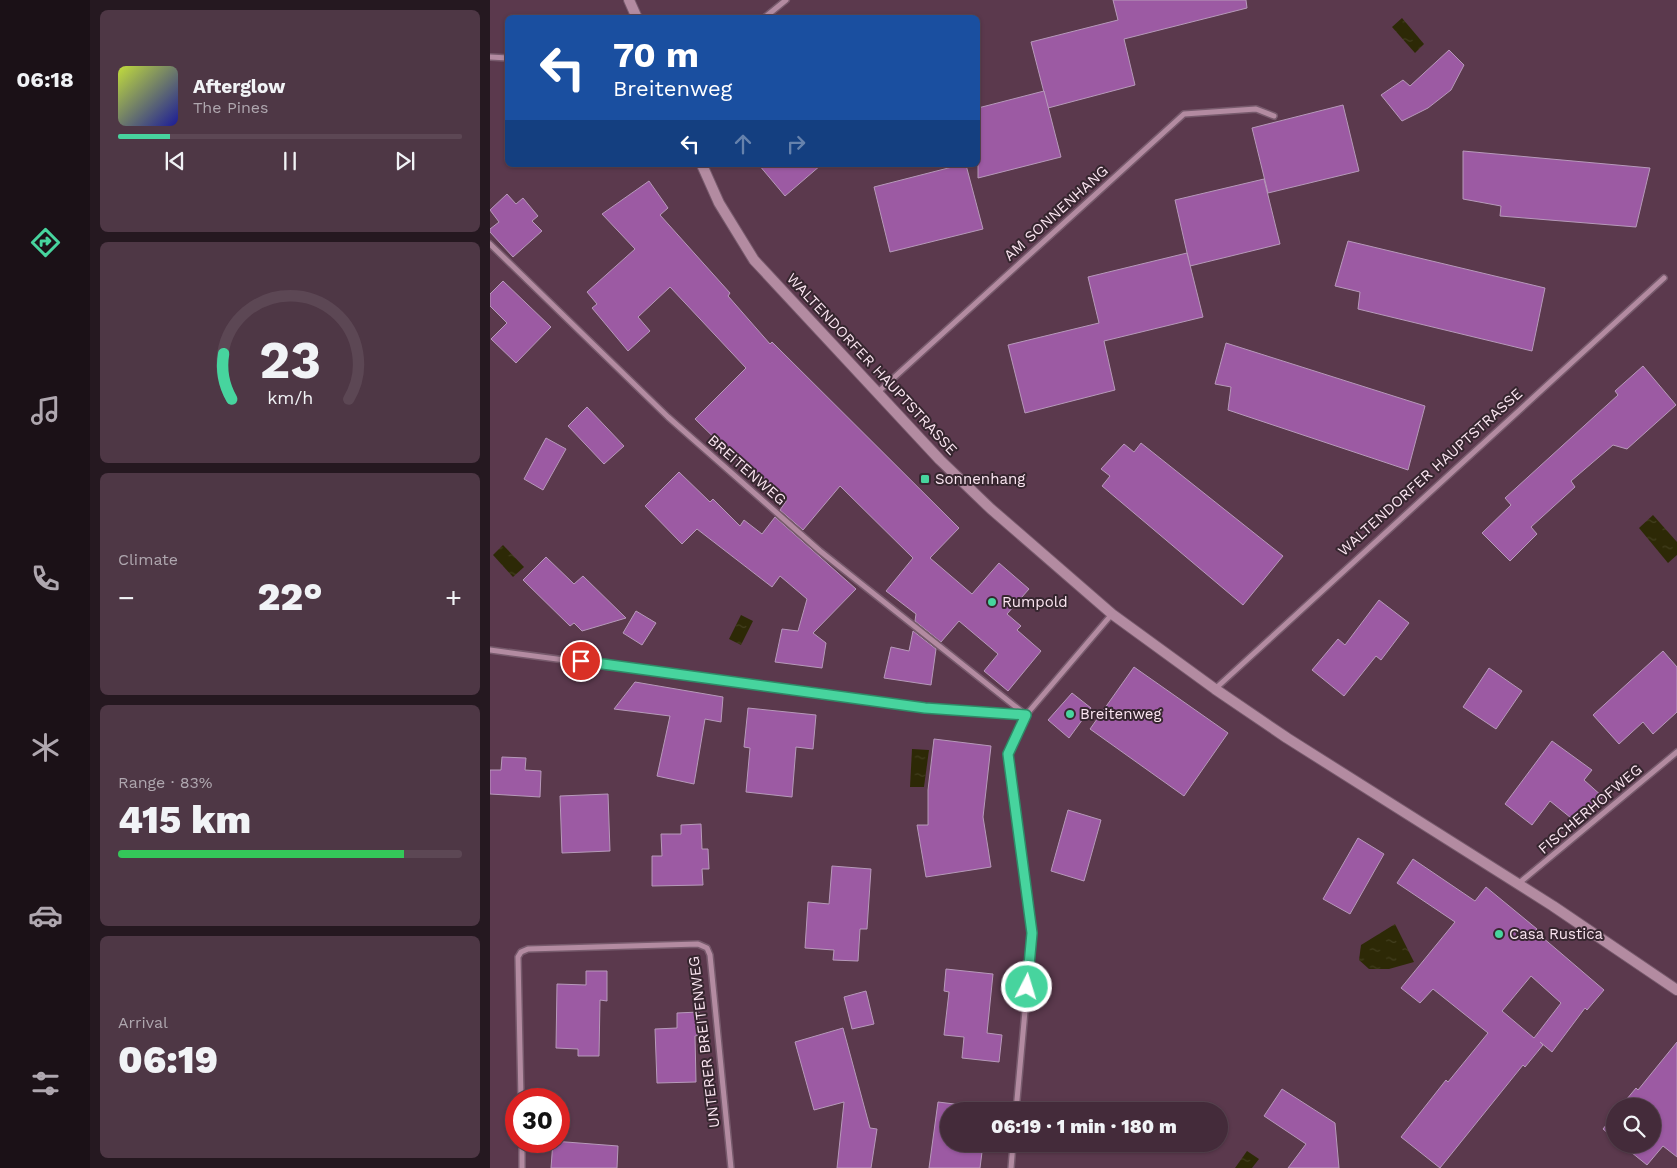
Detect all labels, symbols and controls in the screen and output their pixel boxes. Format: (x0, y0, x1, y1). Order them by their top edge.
text: 70 m (613, 34, 699, 76)
icon: left (530, 35, 595, 100)
text: 06:18 (16, 67, 74, 92)
text: Afterglow (193, 75, 285, 98)
text: Breitenweg (613, 76, 732, 101)
text: The Pines (193, 98, 269, 117)
icon: left (676, 130, 704, 158)
icon: ahead (729, 130, 757, 158)
icon: right (782, 130, 810, 158)
icon: previous (161, 147, 189, 175)
icon: pause (276, 147, 304, 175)
icon: next (391, 147, 419, 175)
street label: AM SONNENHANG (1000, 161, 1112, 265)
icon: directions (28, 225, 63, 260)
street label: WALTENDORFER HAUPTSTRASSE (783, 269, 961, 459)
text: 23 (259, 330, 321, 391)
street label: WALTENDORFER HAUPTSTRASSE (1334, 384, 1526, 560)
text: km/h (267, 387, 313, 408)
icon: music (28, 393, 63, 428)
street label: BREITENWEG (704, 431, 790, 509)
place label: Sonnenhang (935, 470, 1025, 488)
marker: Sonnenhang (919, 473, 931, 485)
text: Climate (118, 550, 178, 569)
icon: phone (28, 561, 63, 596)
text: 22° (258, 575, 322, 619)
text: − (118, 581, 135, 614)
text: + (445, 581, 462, 614)
place label: Rumpold (1002, 593, 1068, 611)
marker: Rumpold (986, 596, 998, 608)
pin (560, 640, 602, 682)
icon: arrive (567, 647, 595, 675)
place label: Breitenweg (1080, 705, 1161, 723)
marker: Breitenweg (1064, 708, 1076, 720)
icon: climate (28, 730, 63, 765)
street label: FISCHERHOFWEG (1534, 760, 1646, 858)
text: Range · 83% (118, 773, 212, 792)
text: 415 km (118, 798, 251, 842)
icon: car (28, 898, 63, 933)
place label: Casa Rustica (1509, 925, 1604, 943)
marker: Casa Rustica (1493, 928, 1505, 940)
street label: UNTERER BREITENWEG (685, 955, 723, 1129)
position arrow (1000, 960, 1052, 1012)
text: Arrival (118, 1013, 168, 1032)
text: 06:19 (118, 1038, 218, 1082)
icon: filters (28, 1066, 63, 1101)
speed limit sign: 30 (505, 1088, 570, 1153)
map controls (1606, 1098, 1661, 1153)
button: search (1606, 1098, 1661, 1153)
text: 06:19 · 1 min · 180 m (991, 1115, 1177, 1138)

